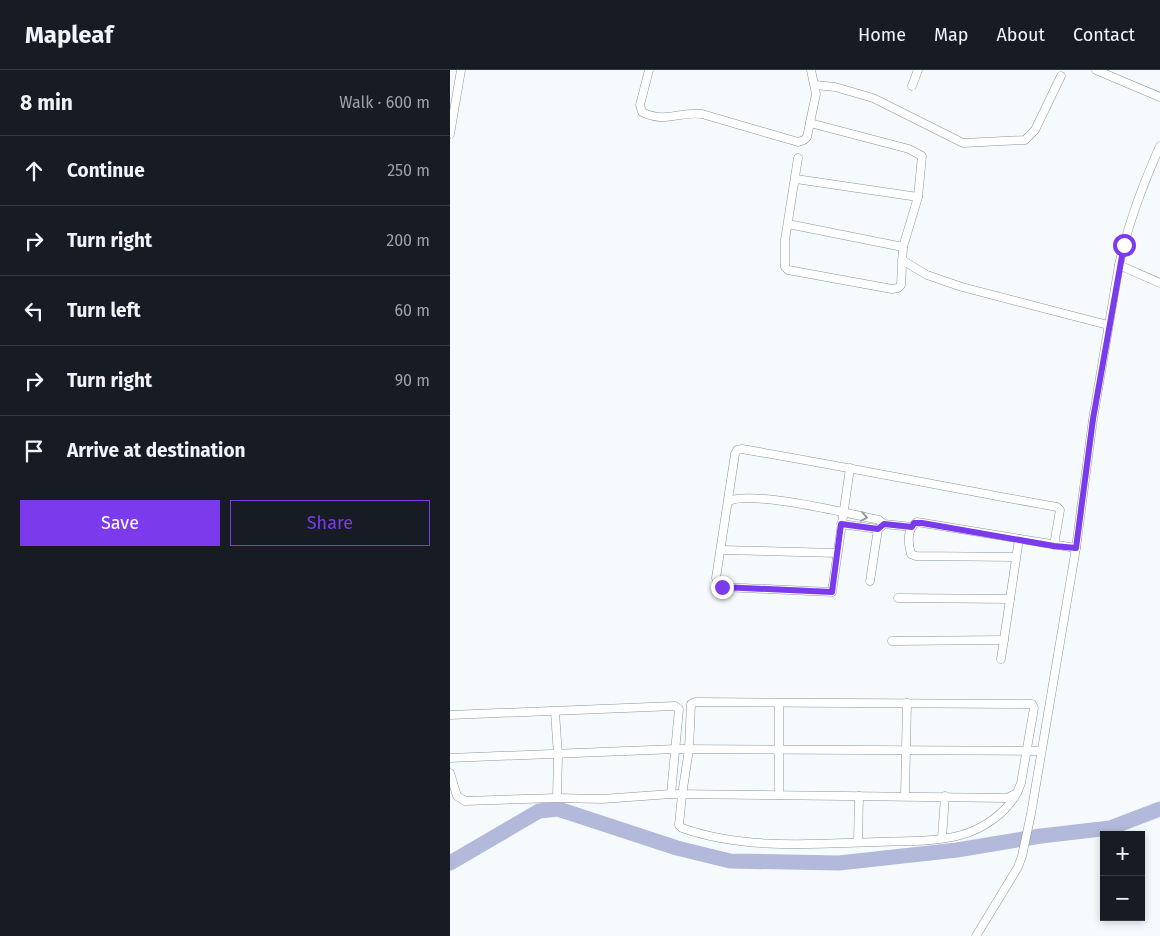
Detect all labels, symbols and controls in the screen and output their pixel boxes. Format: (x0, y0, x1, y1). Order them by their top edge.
text: Mapleaf (25, 21, 113, 49)
text: Home (858, 24, 906, 46)
text: Map (934, 24, 968, 46)
text: About (996, 24, 1045, 46)
text: Contact (1073, 24, 1135, 46)
text: 8 min (20, 90, 73, 116)
text: Walk · 600 m (339, 93, 430, 112)
icon: ahead (20, 157, 48, 185)
text: Continue (67, 159, 145, 182)
text: 250 m (387, 161, 430, 180)
icon: right (20, 227, 48, 255)
text: Turn right (67, 229, 152, 252)
text: 200 m (386, 231, 430, 250)
route start (1113, 234, 1136, 257)
icon: left (20, 297, 48, 325)
text: Turn left (67, 299, 141, 322)
text: 60 m (395, 301, 430, 320)
icon: right (20, 367, 48, 395)
text: Turn right (67, 369, 152, 392)
text: 90 m (395, 371, 430, 390)
icon: arrive (20, 437, 48, 465)
text: Arrive at destination (67, 439, 246, 462)
button: Save (20, 500, 220, 546)
button: Share (230, 500, 430, 546)
one-way arrow (860, 511, 868, 521)
route end (711, 576, 734, 599)
map controls (1100, 831, 1145, 921)
button: + (1100, 831, 1145, 876)
button: − (1100, 876, 1145, 921)

